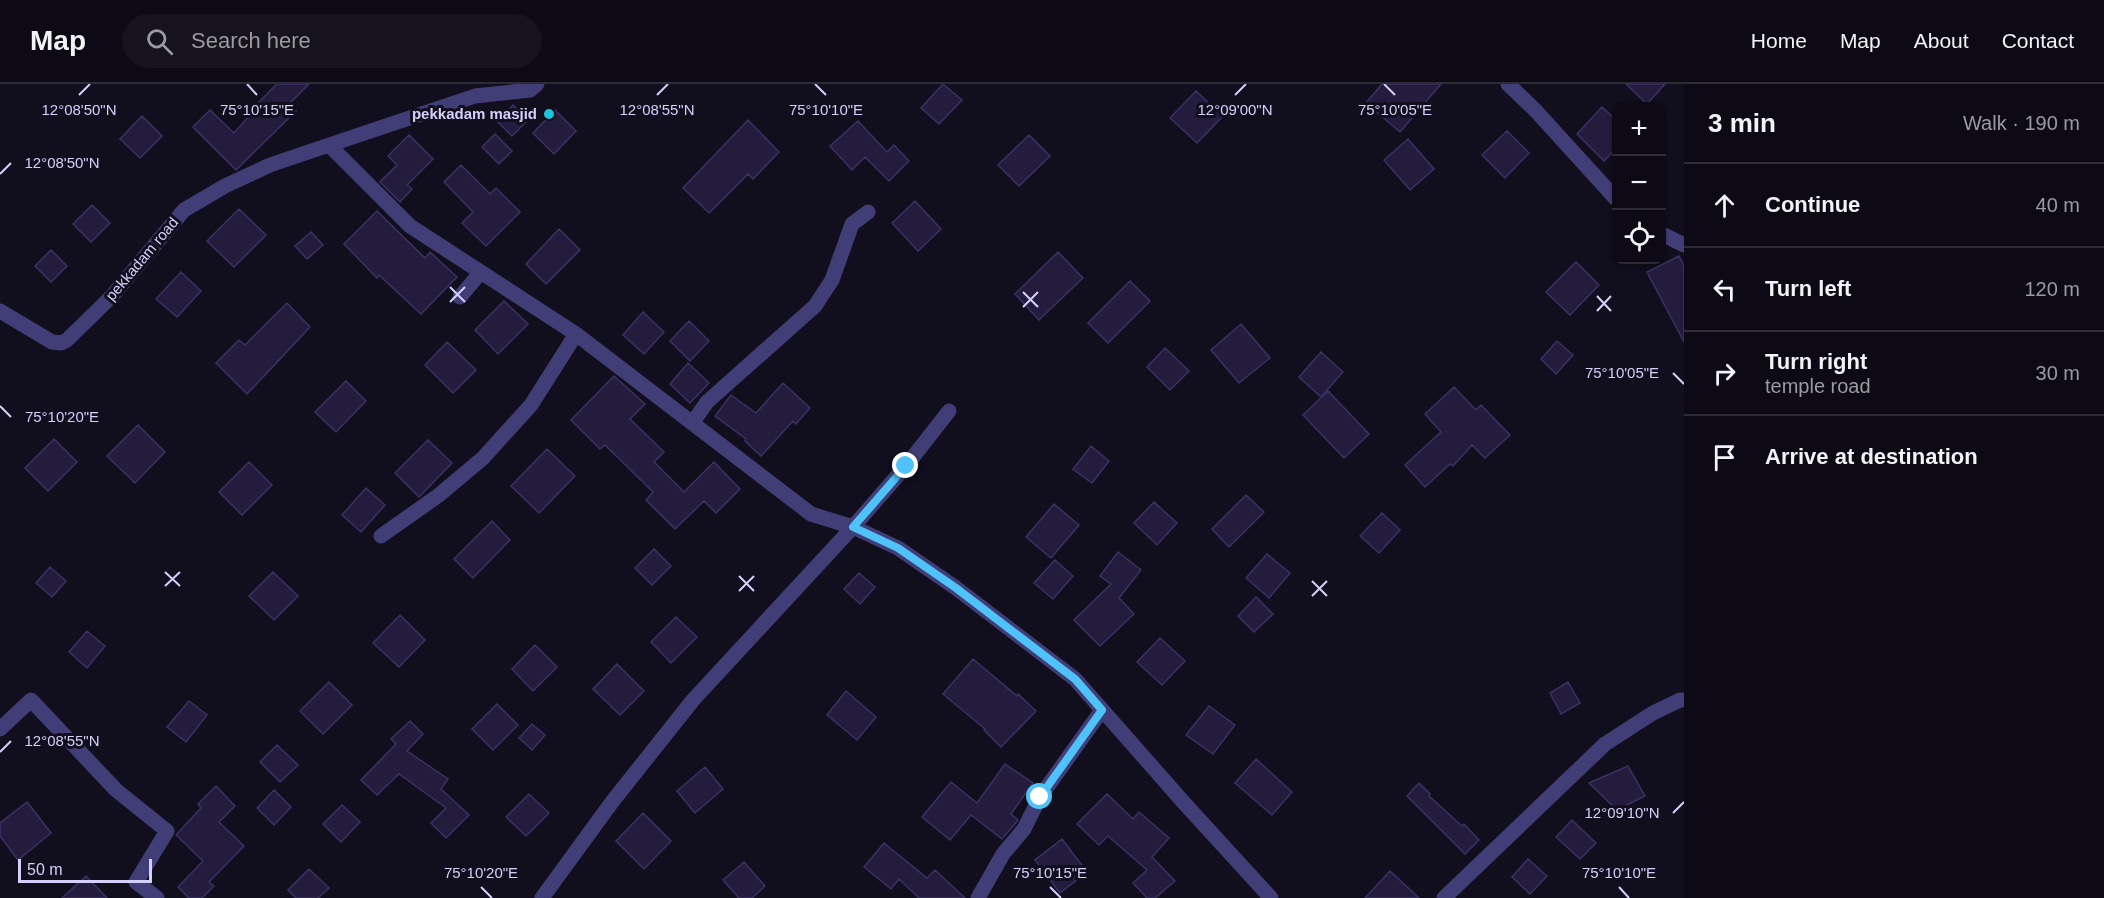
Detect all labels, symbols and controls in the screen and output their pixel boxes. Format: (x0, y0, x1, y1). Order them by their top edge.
search box (122, 14, 542, 68)
text: Map (30, 25, 86, 56)
icon: search (143, 25, 176, 58)
text: Search here (191, 28, 311, 53)
text: Home (1751, 29, 1807, 52)
text: Map (1840, 29, 1881, 52)
text: About (1914, 29, 1969, 52)
text: Contact (2002, 29, 2074, 52)
text: 12°08'50"N (41, 101, 117, 118)
text: 75°10'15"E (220, 101, 294, 118)
text: 12°08'55"N (619, 101, 695, 118)
text: 75°10'10"E (789, 101, 863, 118)
text: 12°09'00"N (1197, 101, 1273, 118)
text: 75°10'05"E (1358, 101, 1432, 118)
map controls (1612, 102, 1666, 264)
button: + (1612, 102, 1666, 156)
place label: pekkadam masjid (412, 105, 537, 122)
marker: pekkadam masjid (542, 107, 556, 121)
text: 3 min (1708, 108, 1776, 138)
text: Walk · 190 m (1963, 112, 2080, 134)
text: 12°08'50"N (24, 154, 100, 171)
button: − (1612, 156, 1666, 210)
icon: ahead (1708, 189, 1741, 222)
text: Continue (1765, 192, 1860, 217)
text: 40 m (2036, 194, 2080, 216)
button: locate (1612, 210, 1666, 264)
street label: pekkadam road (102, 214, 181, 304)
icon: left (1708, 273, 1741, 306)
text: Turn left (1765, 276, 1851, 301)
text: 120 m (2024, 278, 2080, 300)
text: Turn right (1765, 349, 1867, 374)
icon: right (1708, 357, 1741, 390)
text: 30 m (2036, 362, 2080, 384)
text: 75°10'05"E (1585, 364, 1659, 381)
text: temple road (1765, 375, 1871, 397)
text: 75°10'20"E (25, 408, 99, 425)
icon: arrive (1708, 441, 1741, 474)
text: Arrive at destination (1765, 444, 1978, 469)
route end (892, 452, 918, 478)
text: 12°08'55"N (24, 732, 100, 749)
route start (1026, 783, 1052, 809)
text: 12°09'10"N (1584, 804, 1660, 821)
scale bar (18, 856, 152, 884)
text: 50 m (27, 861, 63, 878)
text: 75°10'20"E (444, 864, 518, 881)
text: 75°10'15"E (1013, 864, 1087, 881)
text: 75°10'10"E (1582, 864, 1656, 881)

